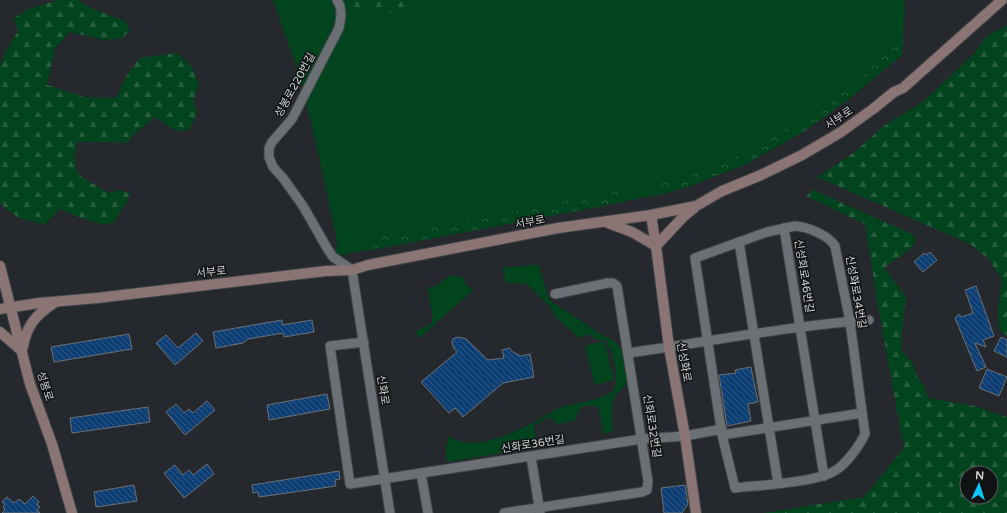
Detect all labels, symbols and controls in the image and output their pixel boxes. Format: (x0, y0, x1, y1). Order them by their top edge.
street label: 성봉로220번길 (272, 51, 318, 119)
street label: 서부로 (823, 104, 855, 132)
street label: 서부로 (514, 213, 546, 231)
street label: 신성화로46번길 (792, 238, 816, 314)
street label: 신성화로34번길 (843, 254, 869, 330)
street label: 서부로 (195, 264, 227, 280)
street label: 신성화로 (674, 341, 694, 383)
street label: 성봉로 (34, 370, 56, 402)
street label: 신화로 (374, 374, 392, 406)
street label: 신화로32번길 (641, 393, 663, 459)
street label: 신화로36번길 (500, 433, 566, 455)
north arrow (959, 465, 999, 505)
text: N (975, 469, 985, 482)

